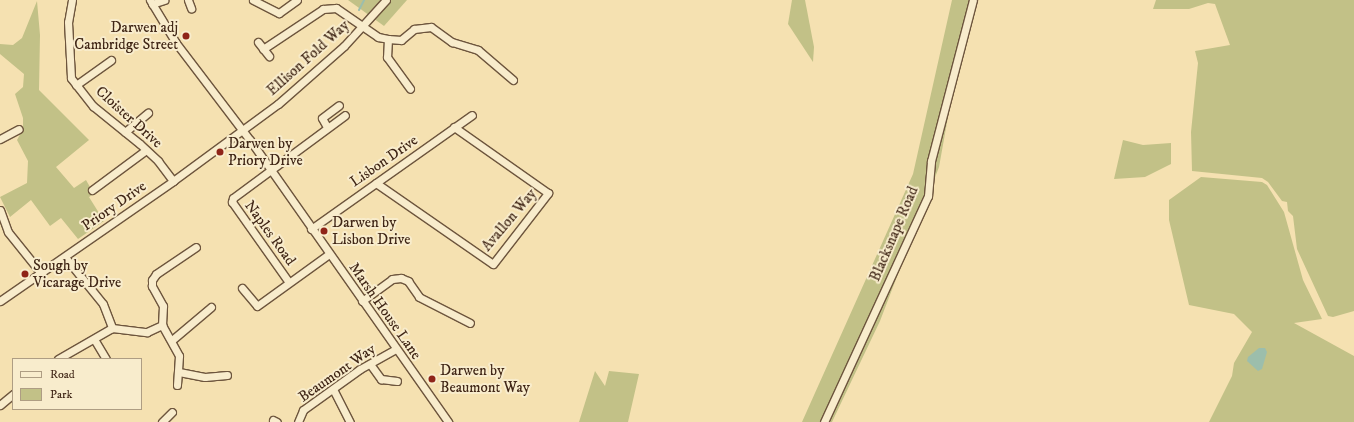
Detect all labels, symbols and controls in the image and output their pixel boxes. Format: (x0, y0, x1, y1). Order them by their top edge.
street label: Ellison Fold Way (263, 16, 353, 100)
place label: Darwen adj Cambridge Street (74, 18, 178, 53)
marker: Darwen adj Cambridge Street (181, 31, 191, 41)
street label: Cloister Drive (92, 82, 166, 152)
street label: Lisbon Drive (347, 131, 421, 191)
place label: Darwen by Priory Drive (228, 134, 303, 169)
marker: Darwen by Priory Drive (215, 147, 225, 157)
street label: Priory Drive (78, 177, 150, 235)
street label: Blacksnape Road (866, 184, 922, 284)
street label: Avallon Way (478, 185, 540, 255)
street label: Naples Road (240, 197, 300, 269)
place label: Darwen by Lisbon Drive (332, 213, 410, 248)
marker: Darwen by Lisbon Drive (319, 226, 329, 236)
place label: Sough by Vicarage Drive (33, 256, 121, 291)
street label: Marsh House Lane (345, 259, 425, 363)
marker: Sough by Vicarage Drive (20, 269, 30, 279)
street label: Beaumont Way (295, 340, 379, 406)
legend (12, 358, 142, 410)
place label: Darwen by Beaumont Way (440, 361, 530, 396)
text: Road (50, 367, 75, 382)
marker: Darwen by Beaumont Way (427, 374, 437, 384)
text: Park (50, 387, 72, 402)

